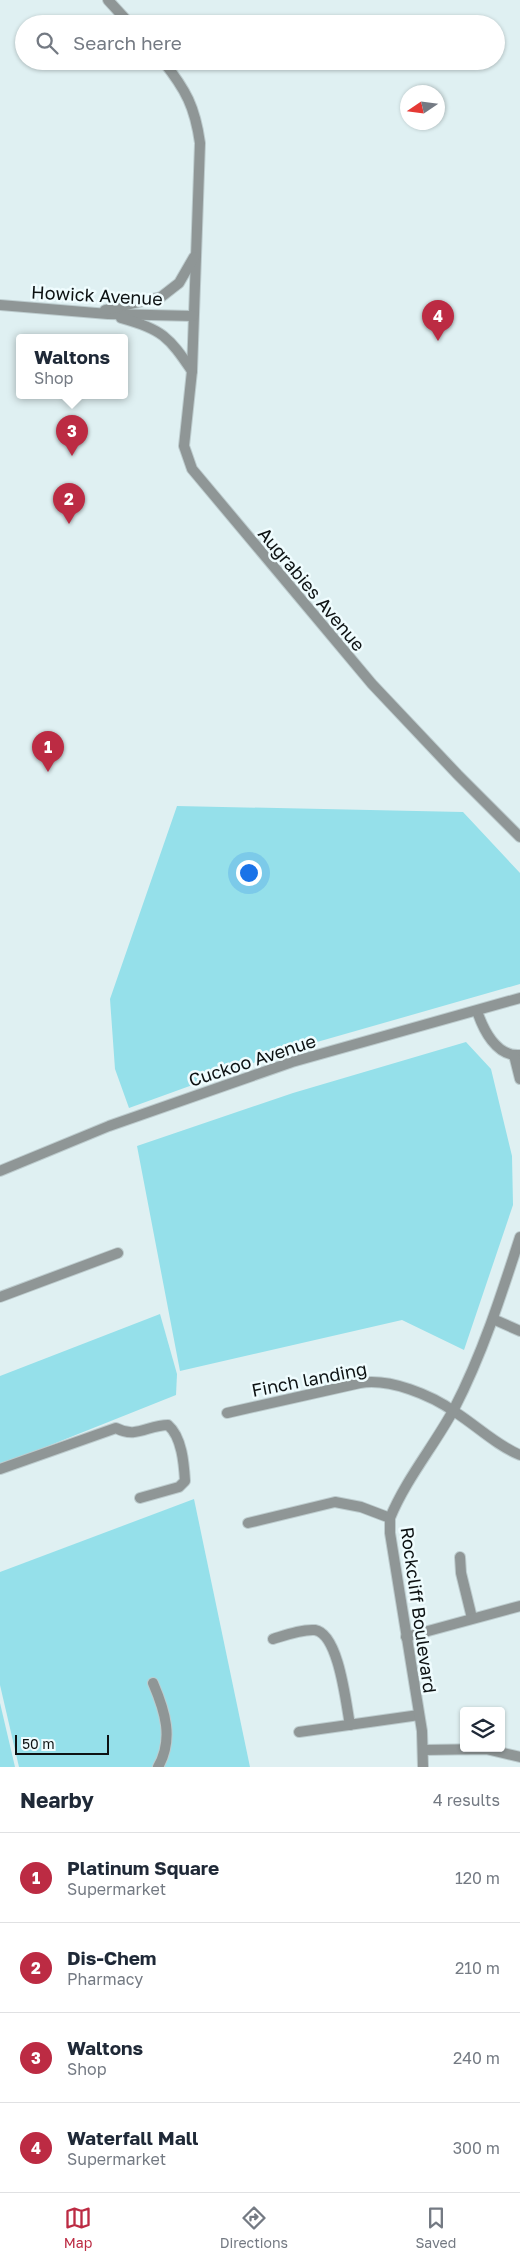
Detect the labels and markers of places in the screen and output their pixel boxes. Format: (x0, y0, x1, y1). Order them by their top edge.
pin: 4 (422, 300, 454, 341)
pin: 3 (56, 415, 88, 456)
pin: 2 (53, 483, 85, 524)
pin: 1 (32, 731, 64, 772)

